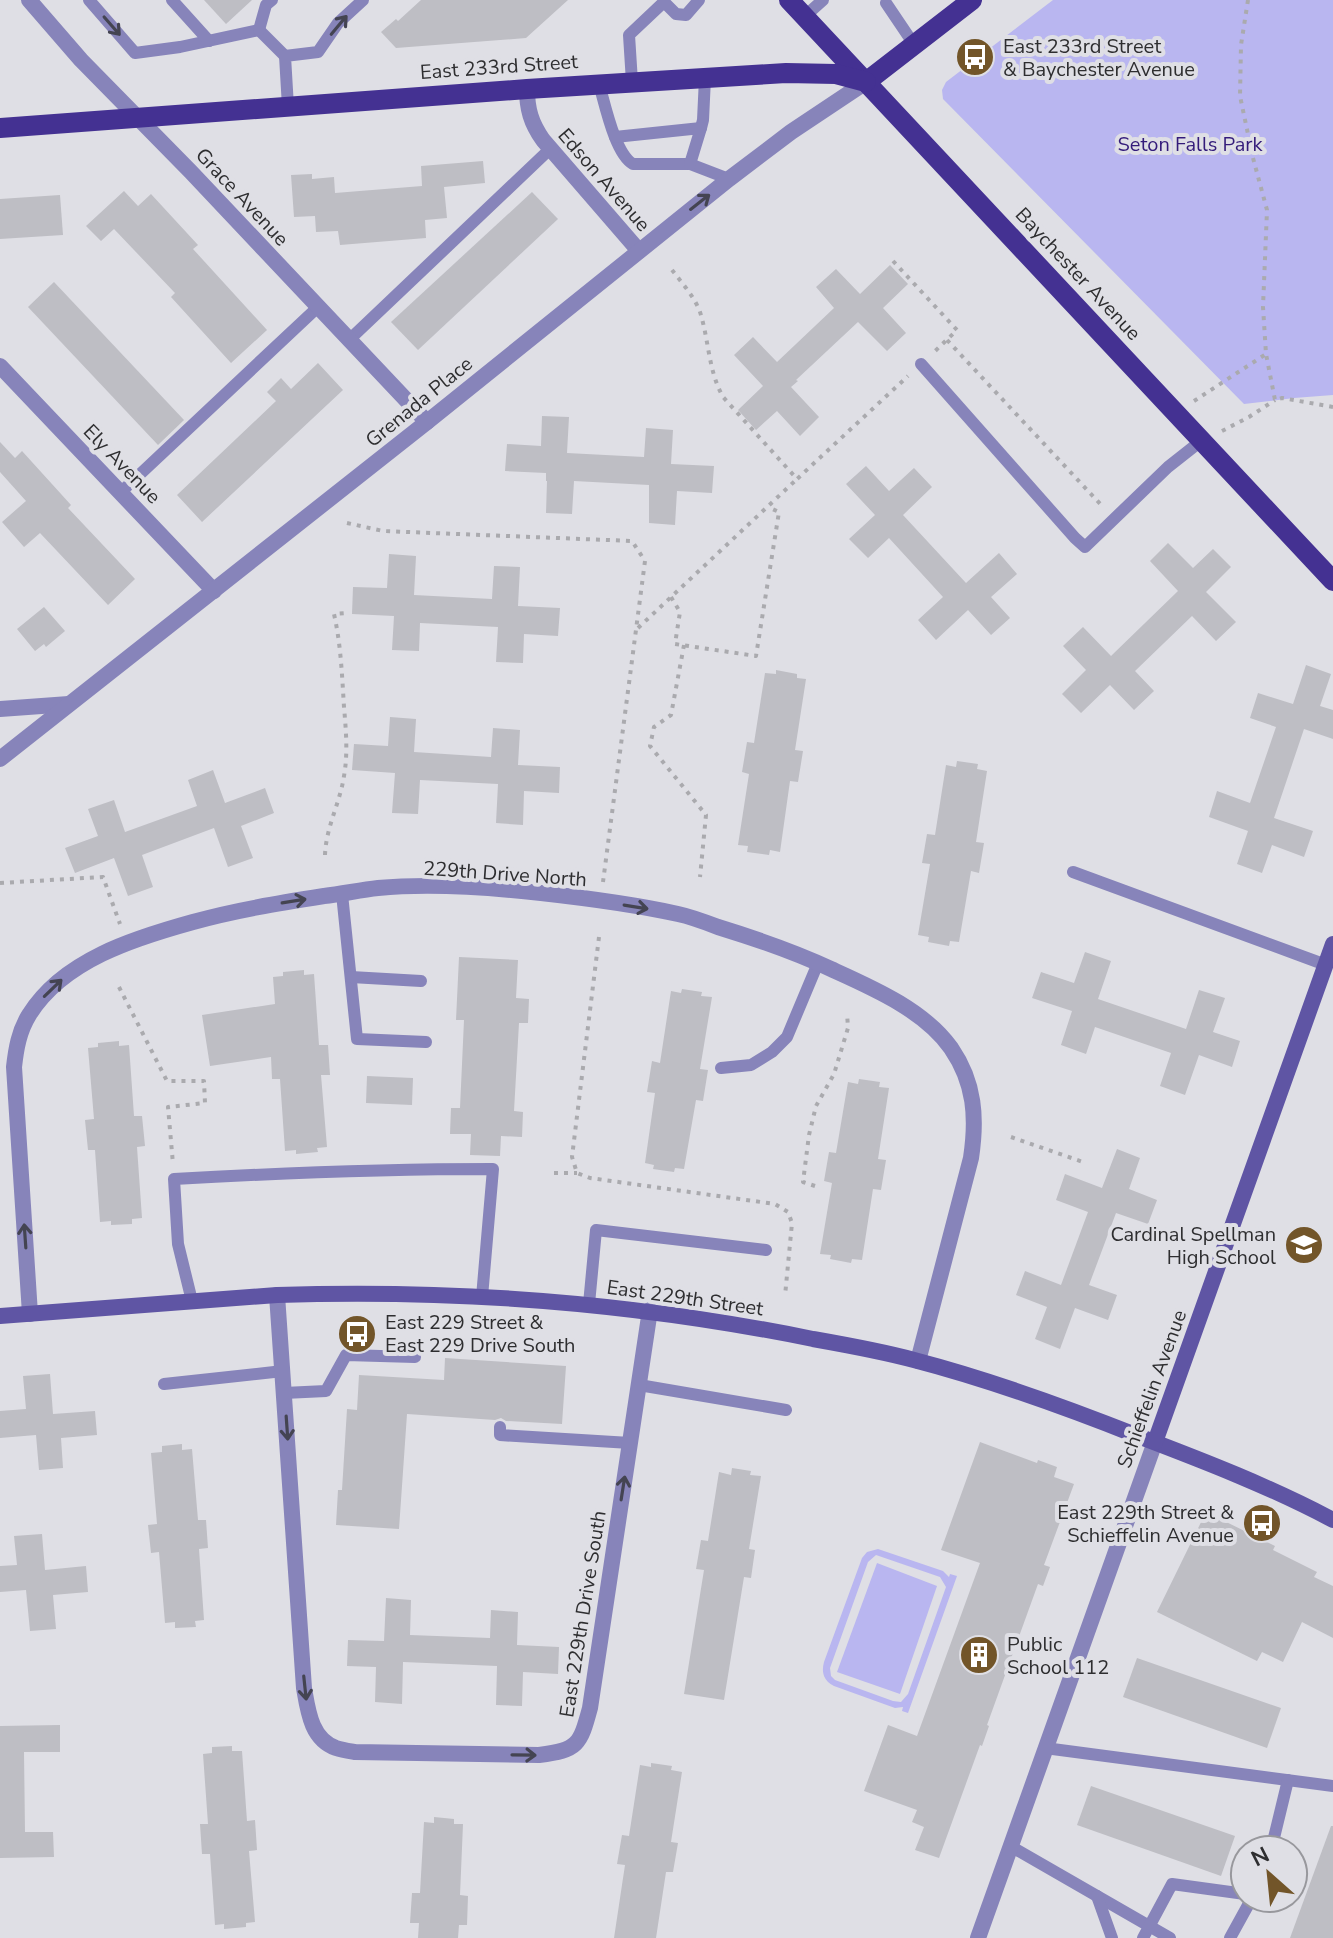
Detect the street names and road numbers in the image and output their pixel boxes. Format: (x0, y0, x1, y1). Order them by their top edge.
street label: East 233rd Street (419, 48, 580, 86)
street label: Edson Avenue (552, 123, 656, 237)
street label: Grace Avenue (189, 142, 295, 252)
street label: Baychester Avenue (1009, 202, 1147, 346)
street label: Grenada Place (360, 350, 478, 454)
street label: Ely Avenue (77, 418, 167, 510)
street label: 229th Drive North (422, 855, 588, 893)
street label: East 229th Street (605, 1274, 766, 1322)
street label: Schieffelin Avenue (1111, 1306, 1193, 1472)
street label: East 229th Drive South (553, 1509, 613, 1719)

